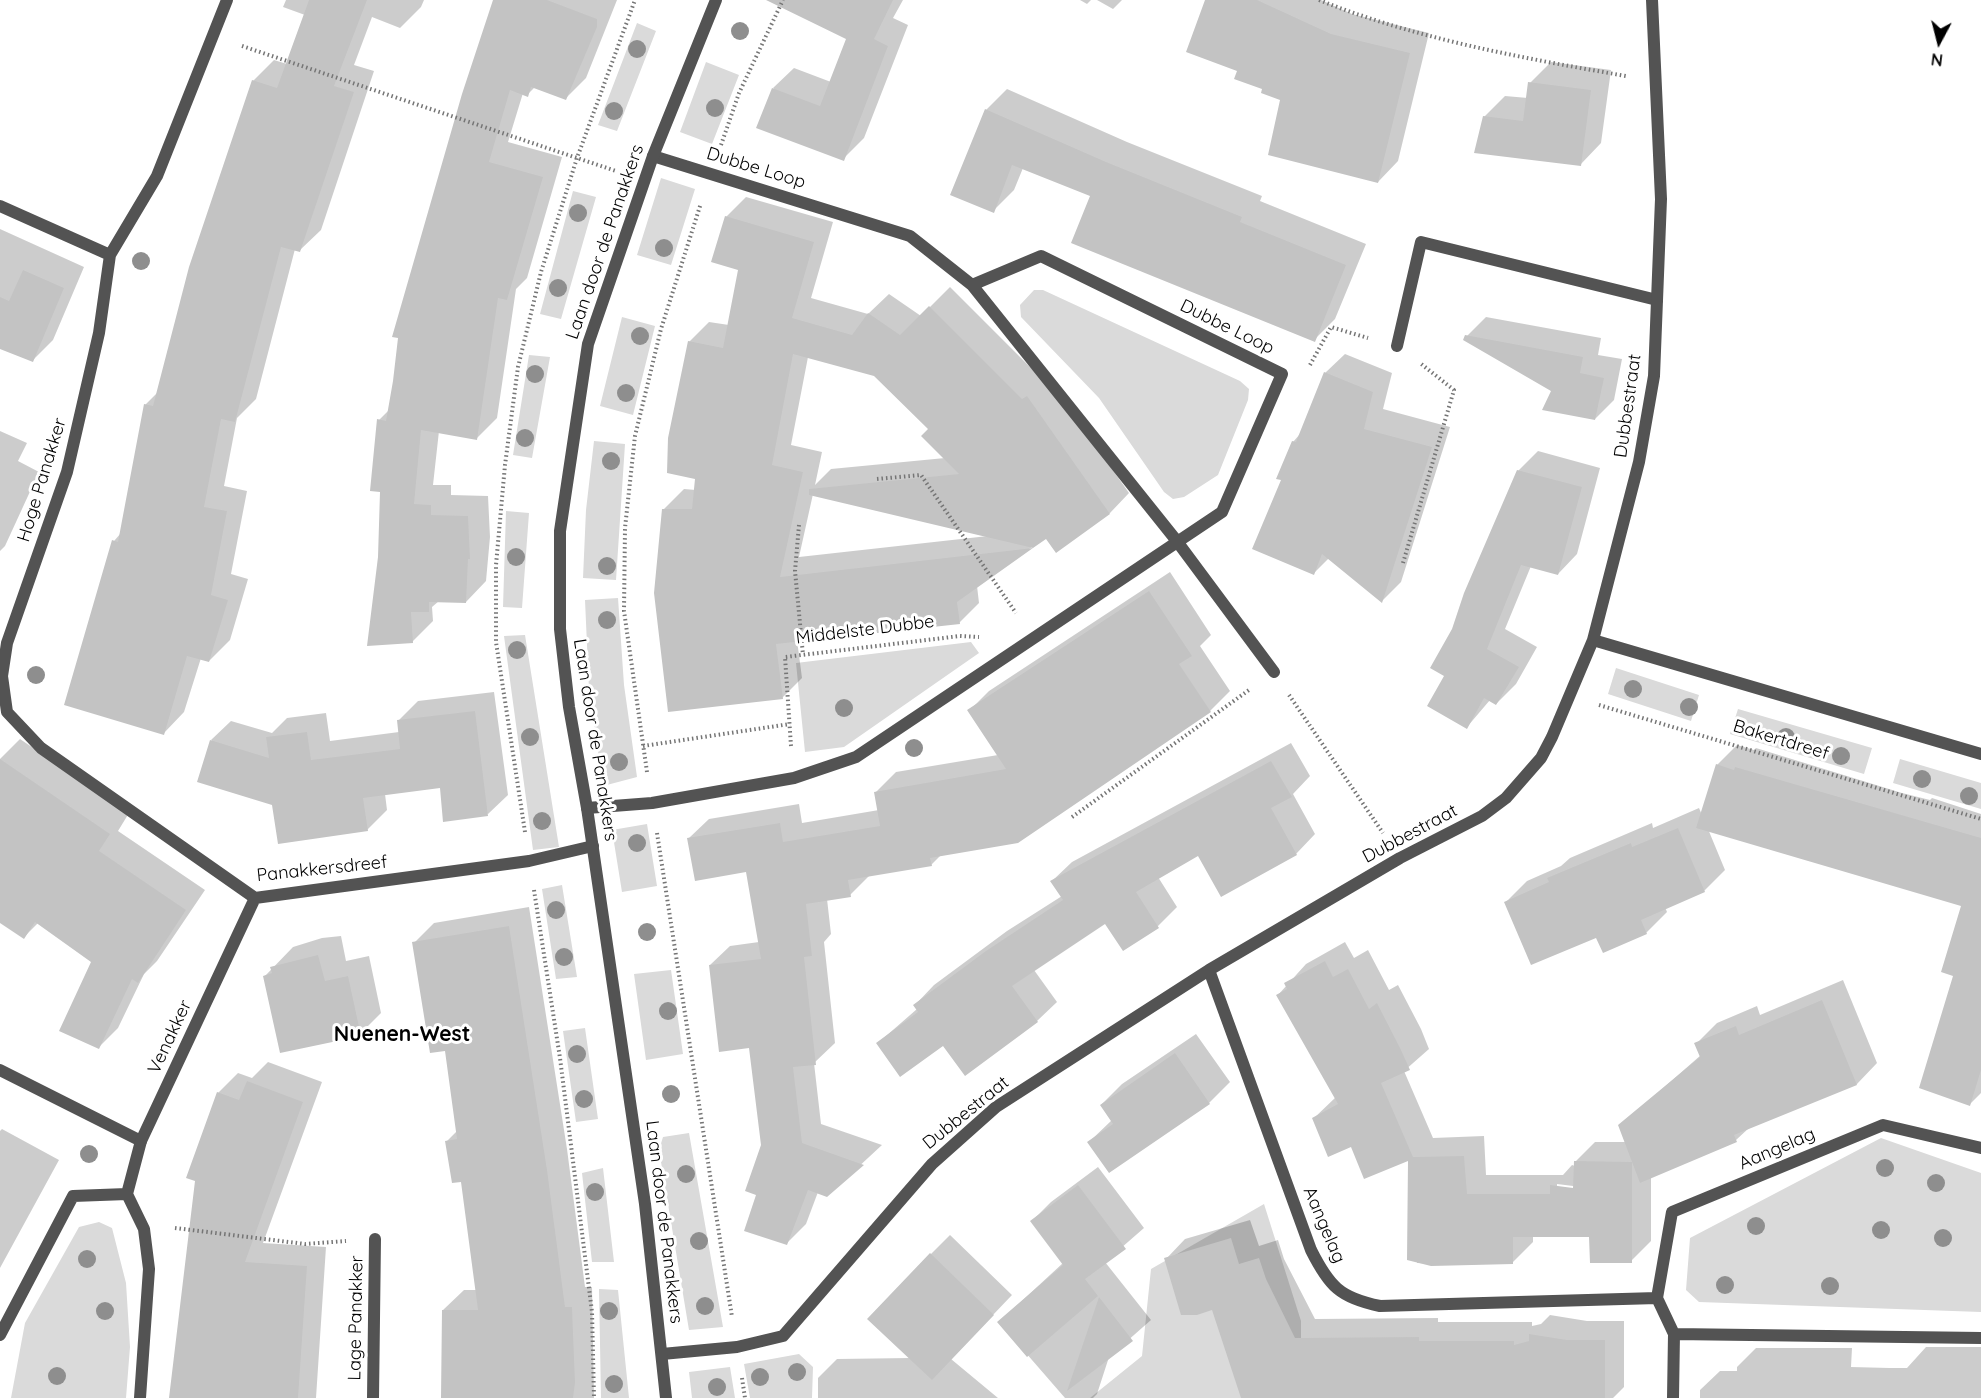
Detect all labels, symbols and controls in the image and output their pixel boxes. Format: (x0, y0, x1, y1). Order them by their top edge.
north arrow (1909, 12, 1969, 72)
text: N (1930, 49, 1944, 71)
street label: Laan door de Panakkers (561, 142, 649, 342)
street label: Dubbe Loop (704, 143, 808, 193)
street label: Dubbe Loop (1176, 295, 1278, 359)
street label: Dubbestraat (1610, 353, 1646, 459)
street label: Hoge Panakker (13, 415, 71, 545)
street label: Middelste Dubbe (794, 611, 936, 649)
street label: Laan door de Panakkers (568, 637, 622, 843)
street label: Bakertdreef (1730, 715, 1832, 765)
street label: Dubbestraat (1359, 800, 1461, 868)
street label: Panakkersdreef (256, 851, 388, 887)
street label: Venakker (144, 997, 196, 1077)
district label: Nuenen-West (334, 1022, 470, 1048)
street label: Dubbestraat (919, 1072, 1013, 1154)
street label: Laan door de Panakkers (641, 1119, 687, 1325)
street label: Aangelag (1736, 1123, 1818, 1175)
street label: Aangelag (1298, 1184, 1350, 1266)
street label: Lage Panakker (344, 1255, 368, 1381)

